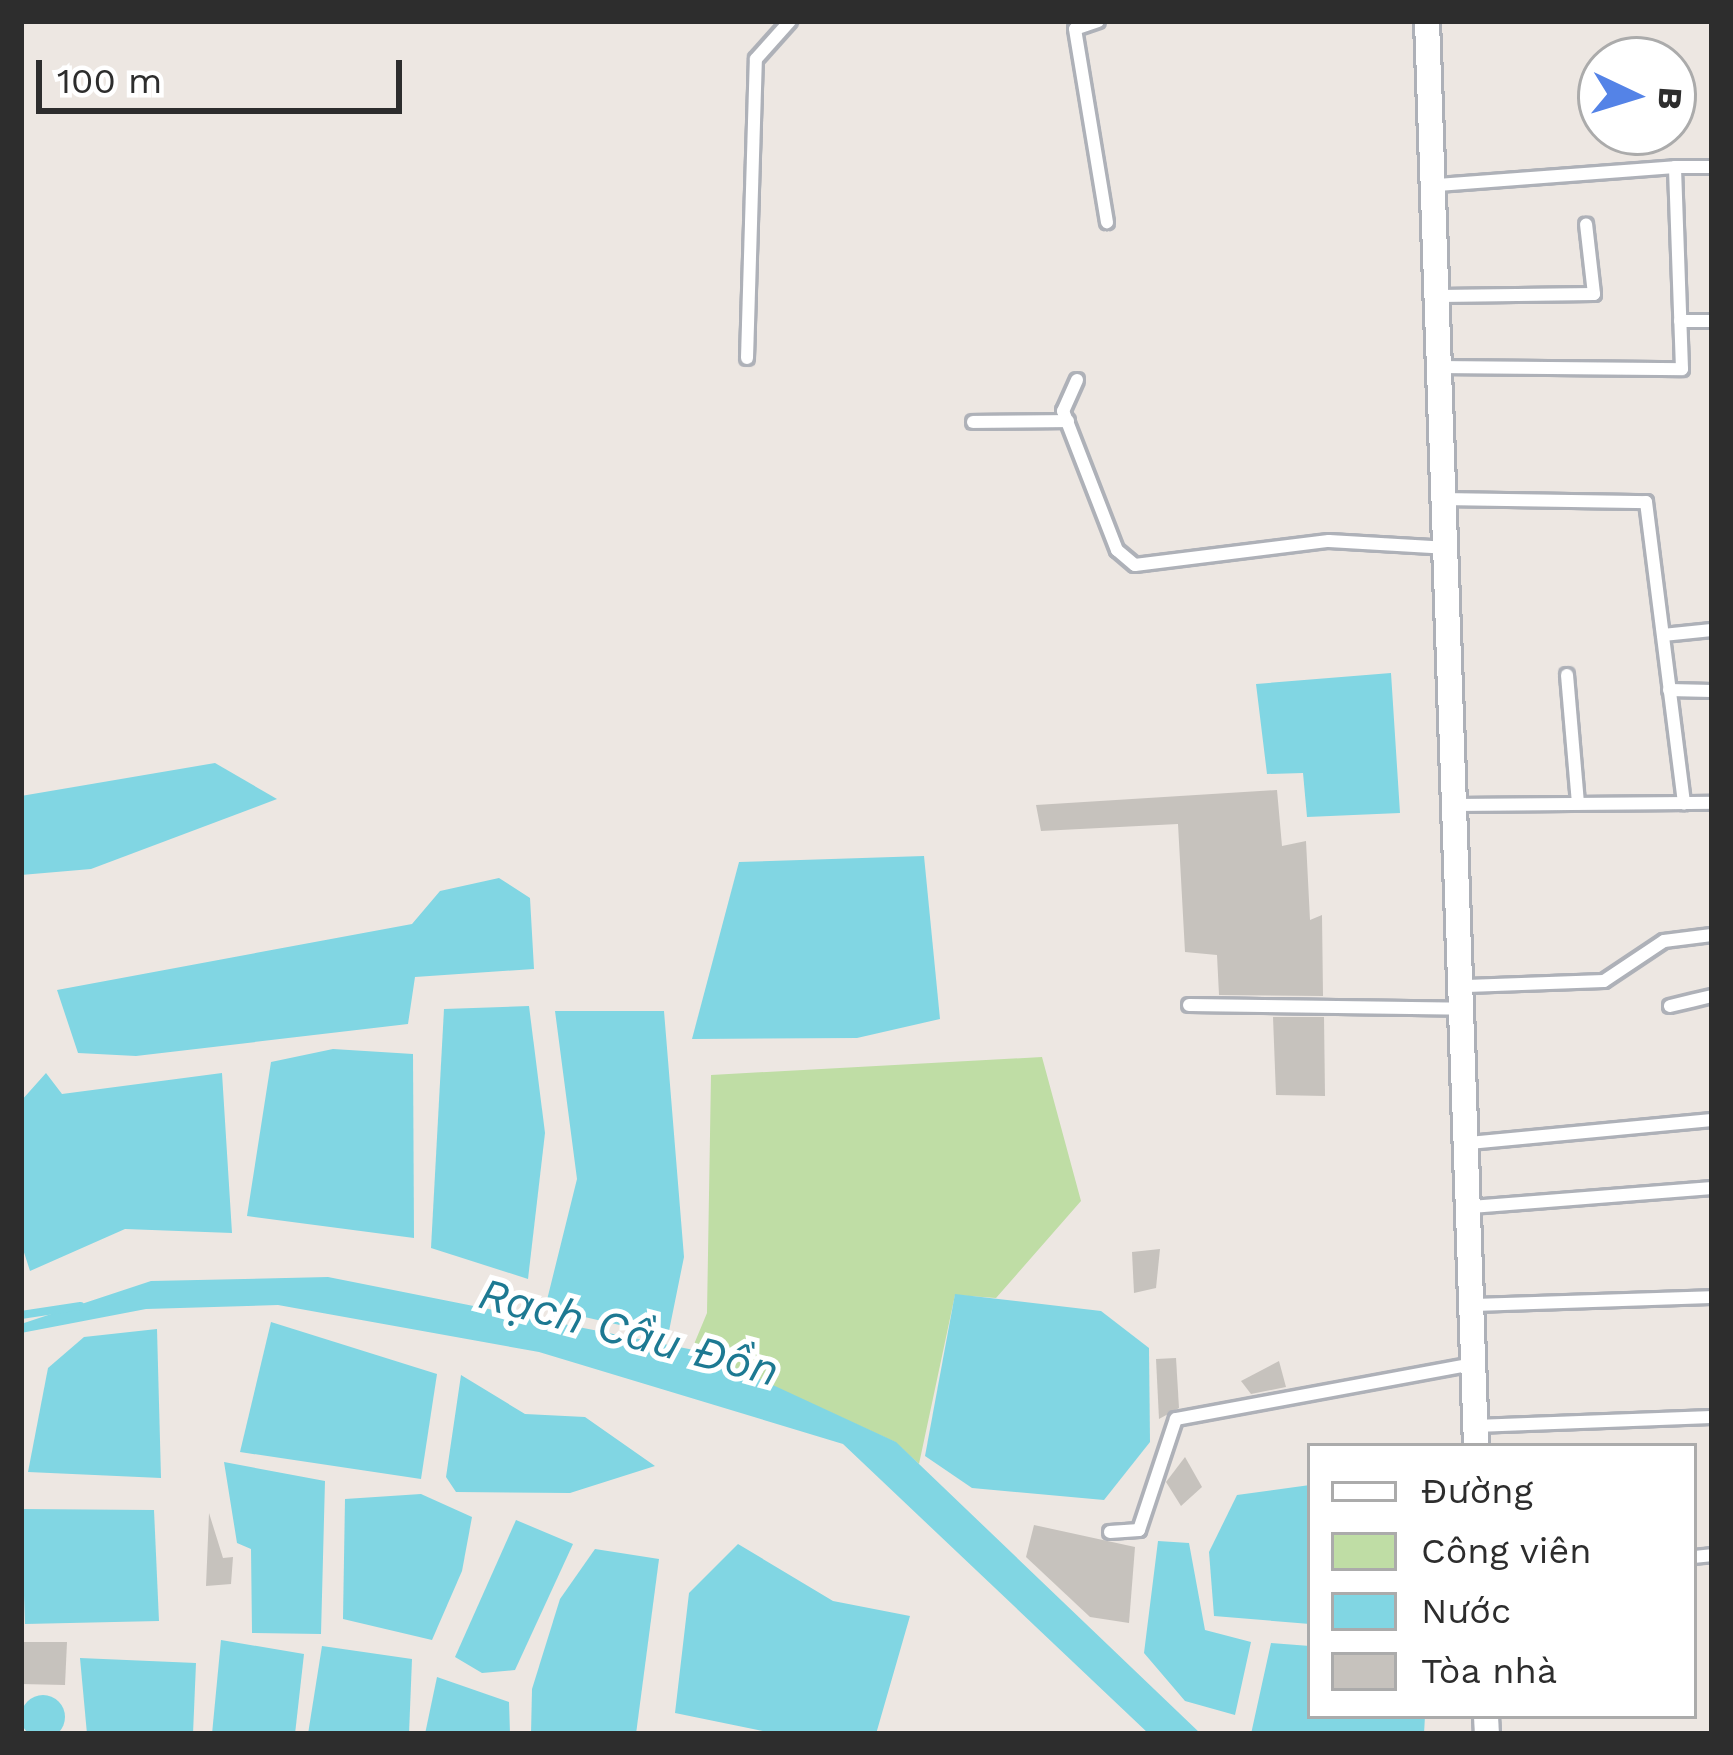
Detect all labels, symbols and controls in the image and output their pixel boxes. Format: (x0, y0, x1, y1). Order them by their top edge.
scale bar (42, 36, 408, 110)
north arrow (1577, 36, 1697, 156)
text: 100 m (57, 60, 162, 102)
text: B (1650, 86, 1691, 111)
water label: Rạch Cầu Đồn (473, 1266, 785, 1398)
legend (1307, 1443, 1697, 1719)
text: Đường (1421, 1470, 1533, 1512)
text: Công viên (1421, 1530, 1591, 1572)
text: Nước (1421, 1590, 1511, 1632)
text: Tòa nhà (1421, 1650, 1557, 1692)

